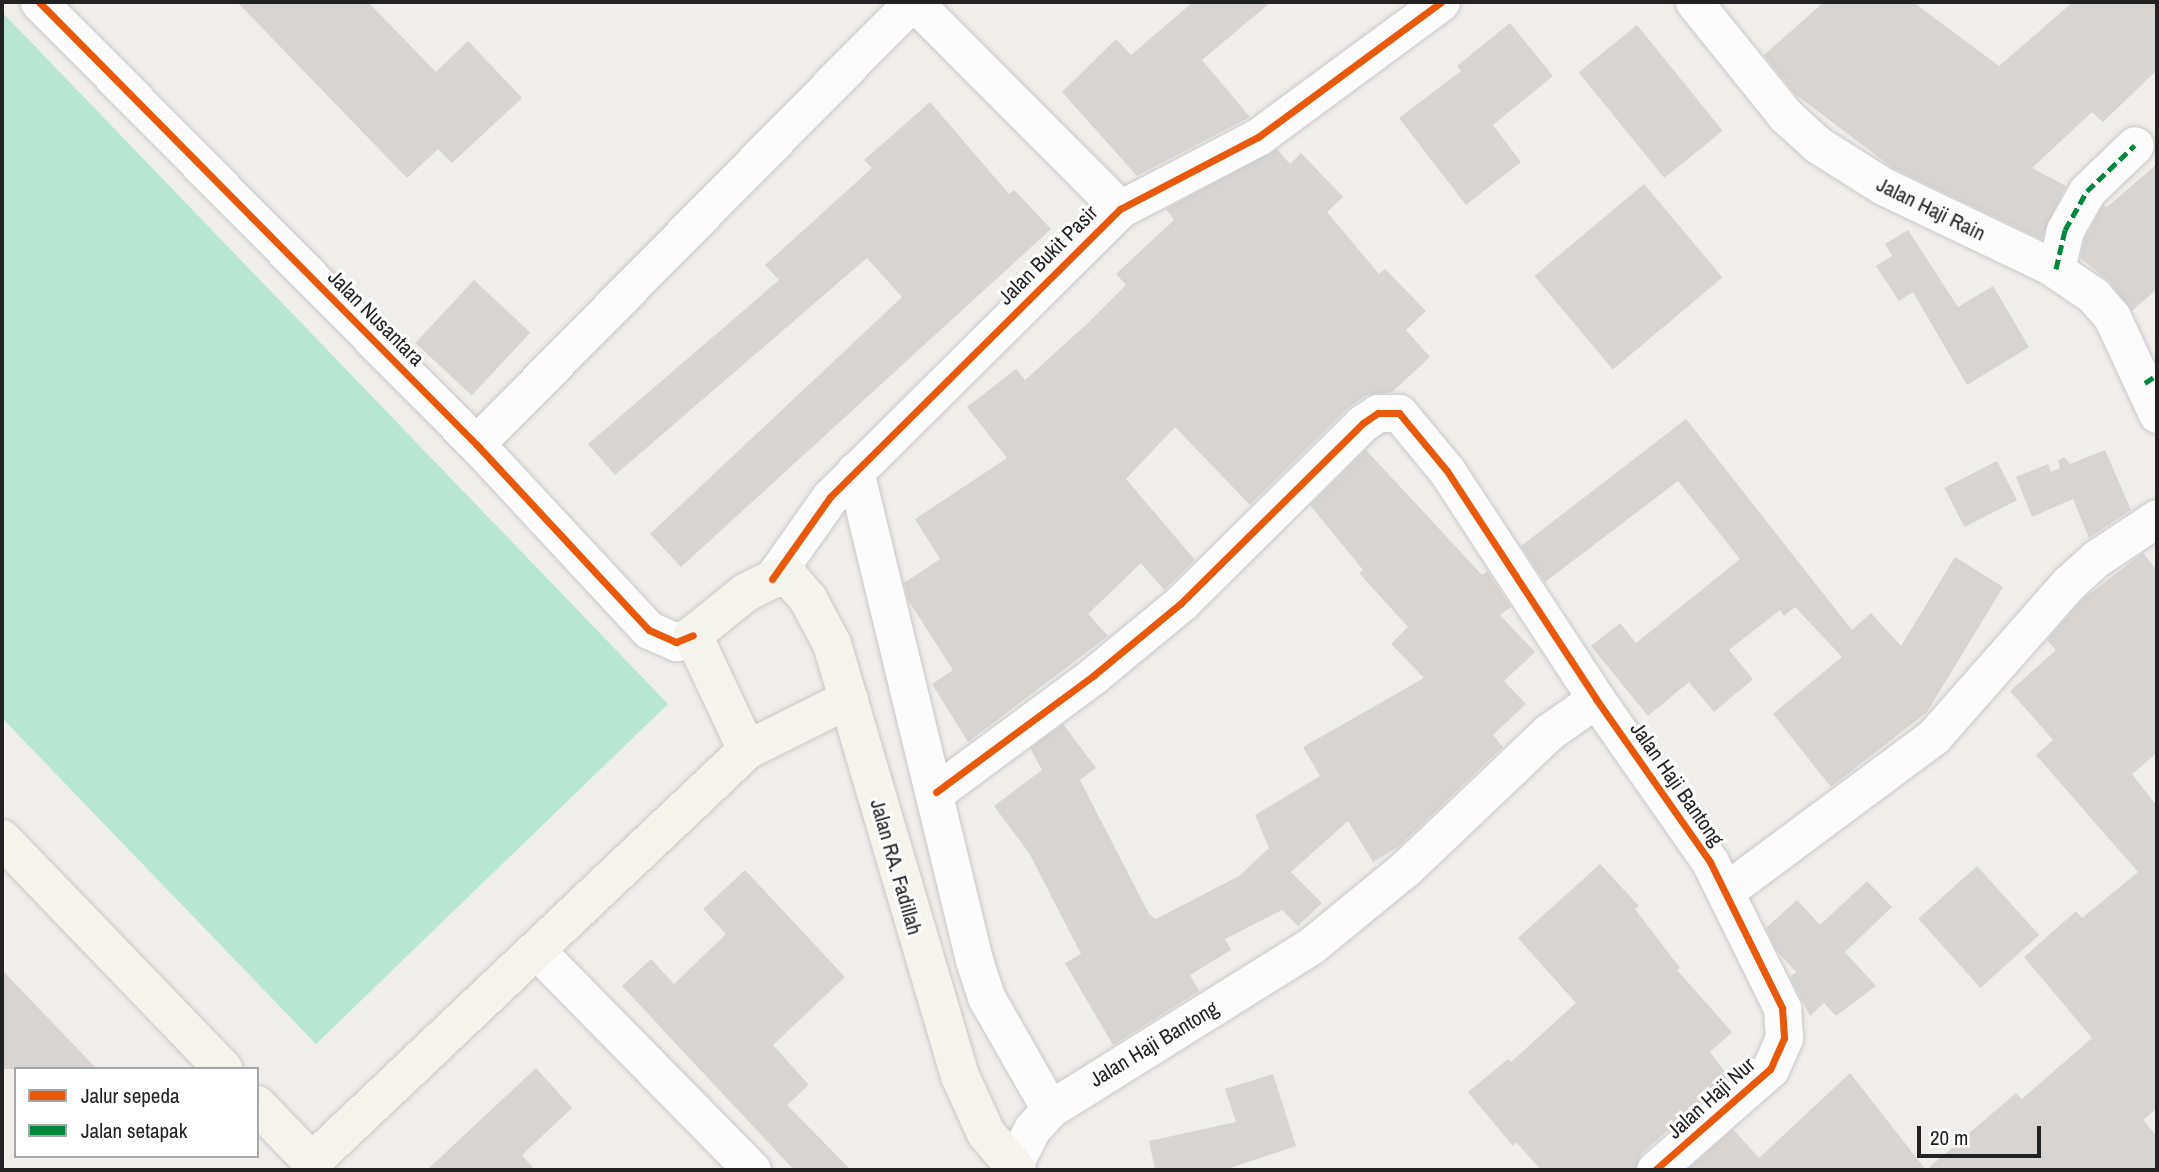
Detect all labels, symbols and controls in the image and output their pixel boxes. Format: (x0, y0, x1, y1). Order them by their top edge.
street label: Jalan Haji Rain (1873, 172, 1989, 246)
street label: Jalan Bukit Pasir (993, 200, 1103, 310)
street label: Jalan Nusantara (323, 265, 429, 371)
street label: Jalan Haji Bantong (1625, 717, 1729, 851)
street label: Jalan RA. Fadillah (865, 796, 927, 938)
street label: Jalan Haji Bantong (1085, 996, 1223, 1092)
street label: Jalan Haji Nur (1662, 1052, 1760, 1144)
legend (14, 1067, 259, 1158)
text: Jalur sepeda (81, 1081, 180, 1110)
scale bar (1921, 1112, 2045, 1156)
text: Jalan setapak (81, 1116, 187, 1145)
text: 20 m (1930, 1123, 1968, 1152)

